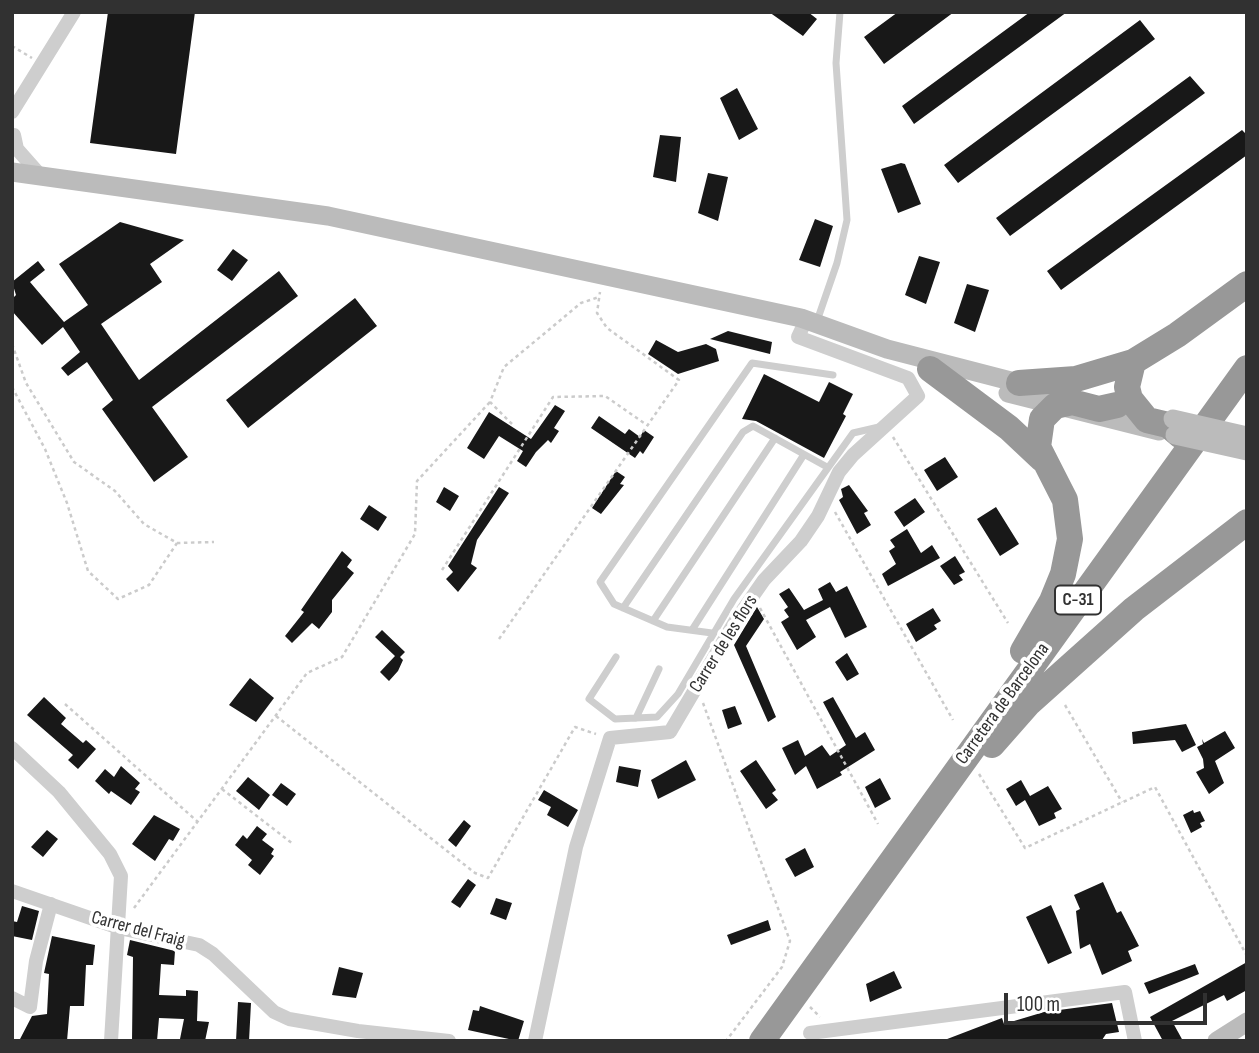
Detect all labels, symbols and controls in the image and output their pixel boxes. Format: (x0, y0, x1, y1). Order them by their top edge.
road number: C-31 (1055, 586, 1101, 614)
street label: Carrer de les flors (685, 591, 763, 697)
street label: Carretera de Barcelona (951, 639, 1055, 769)
street label: Carrer del Fraig (89, 907, 187, 953)
scale bar (1007, 979, 1210, 1023)
text: 100 m (1017, 992, 1060, 1017)

